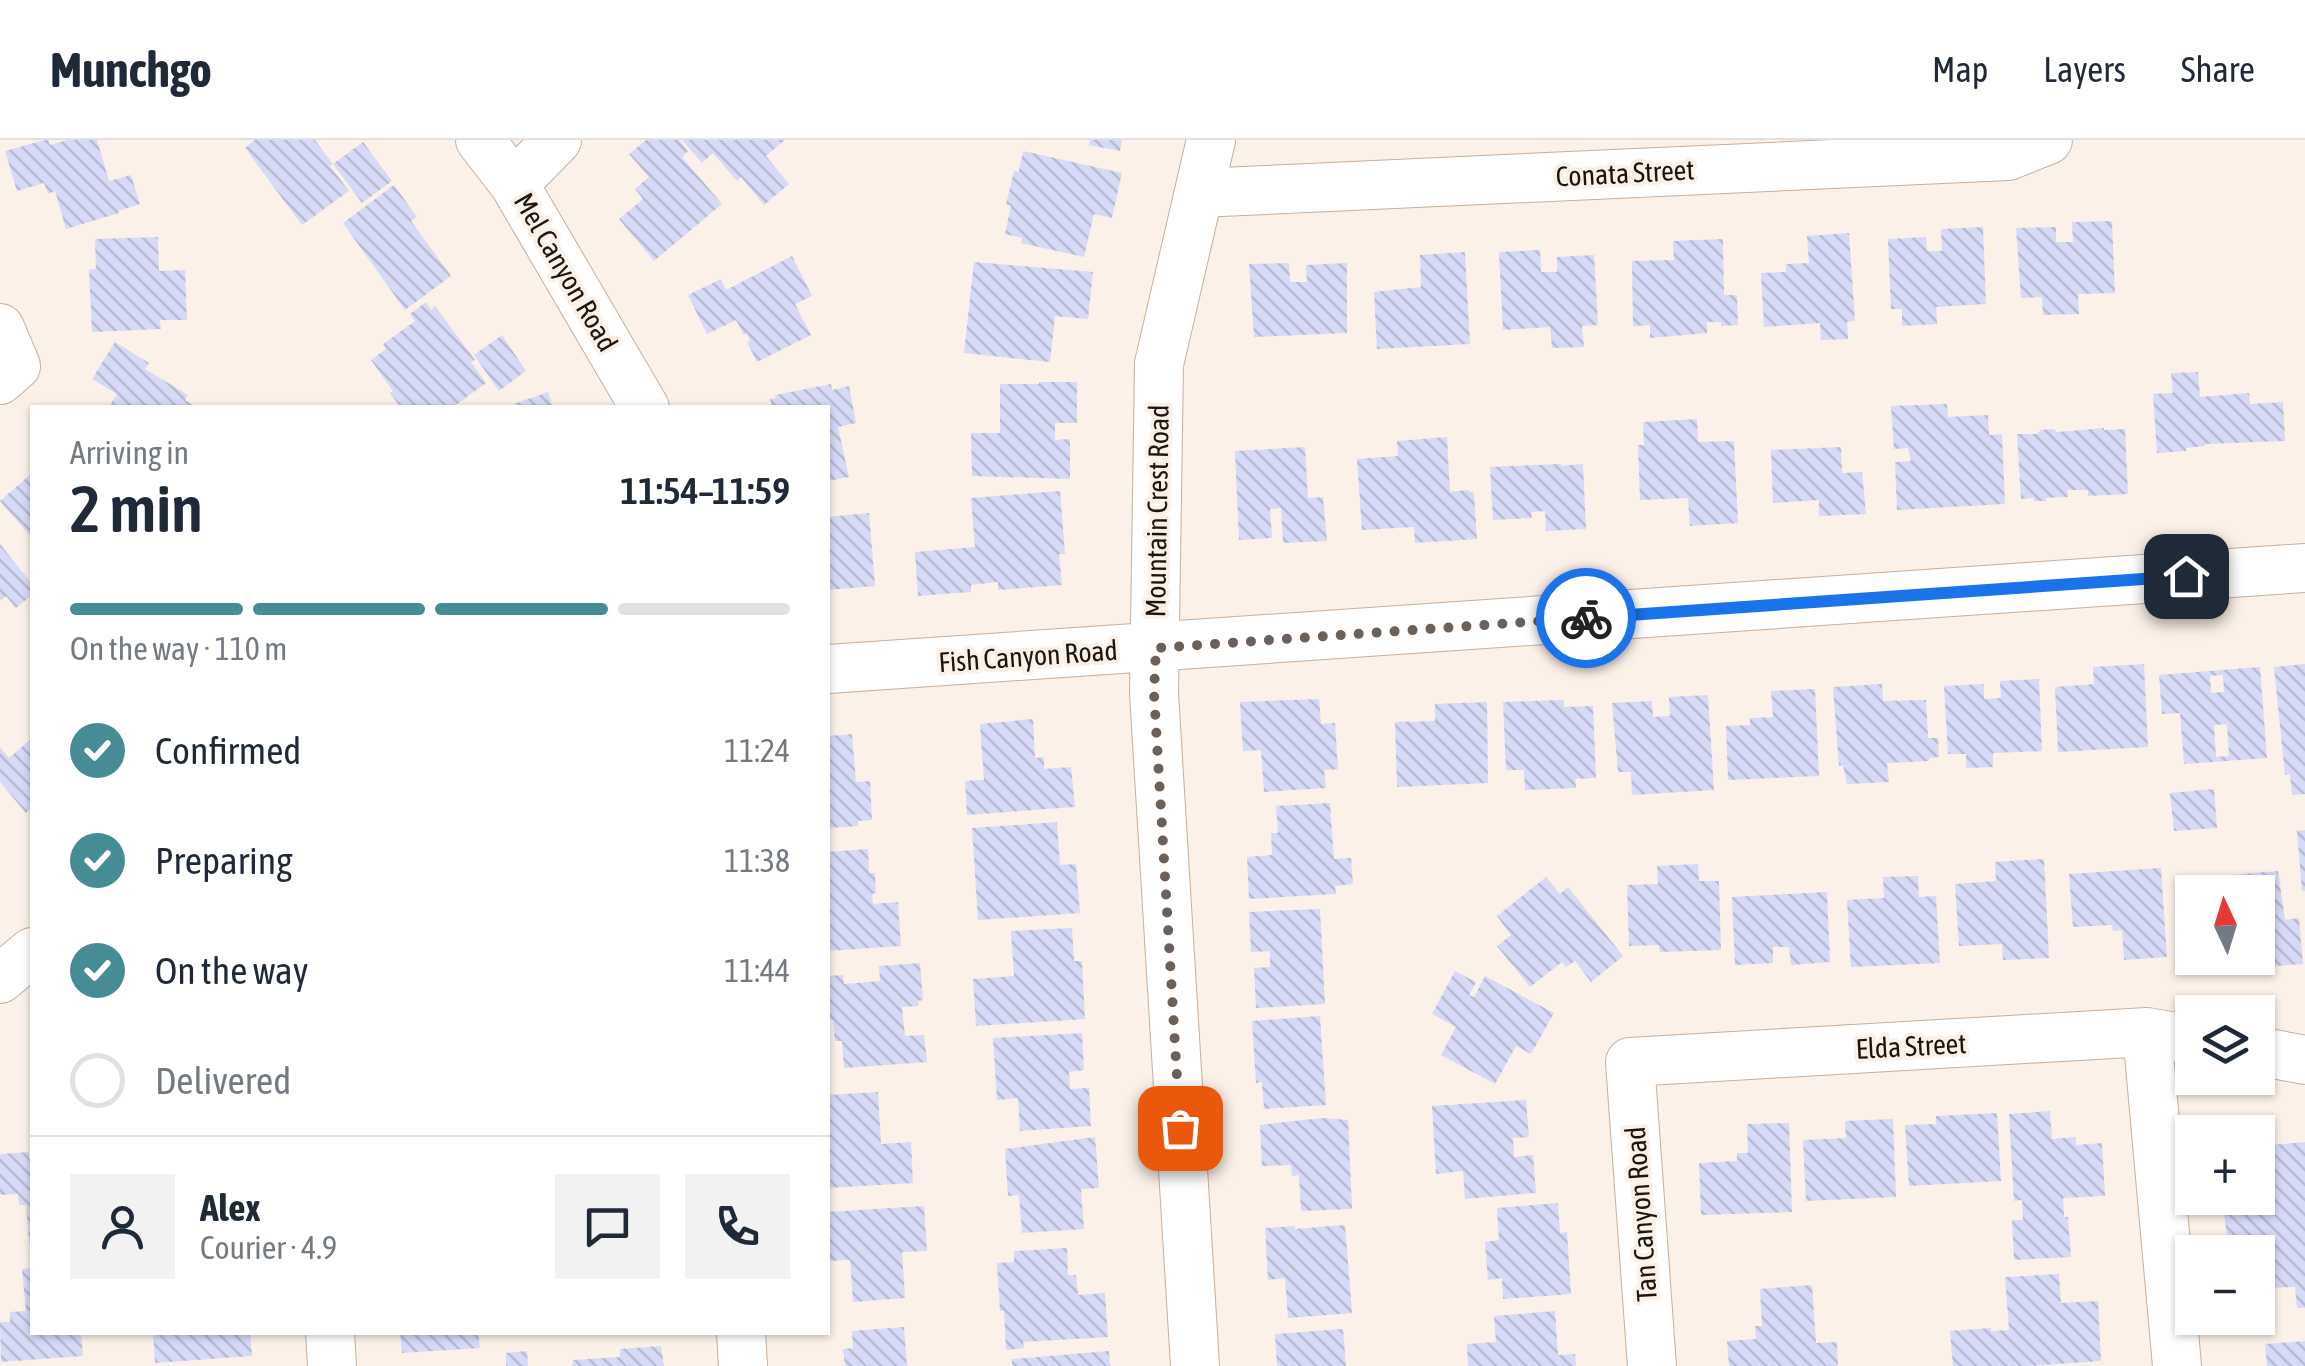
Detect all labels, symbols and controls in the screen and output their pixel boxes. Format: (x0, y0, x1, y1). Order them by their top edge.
text: Munchgo (50, 42, 212, 97)
text: Map (1932, 49, 1988, 89)
text: Layers (2043, 49, 2126, 89)
text: Share (2181, 49, 2255, 89)
street label: Conata Street (1555, 153, 1695, 193)
street label: Mel Canyon Road (508, 187, 624, 357)
street label: Mountain Crest Road (1139, 404, 1175, 618)
text: Arriving in (70, 434, 189, 471)
text: 11:54–11:59 (620, 469, 790, 512)
text: 2 min (70, 471, 203, 546)
pin (2144, 534, 2229, 619)
icon: home (2159, 549, 2214, 604)
courier (1536, 568, 1636, 668)
icon: bike (1559, 591, 1614, 646)
text: On the way · 110 m (70, 630, 287, 667)
street label: Fish Canyon Road (937, 634, 1119, 678)
icon: check (70, 723, 125, 778)
text: Confirmed (155, 729, 301, 772)
text: 11:24 (724, 732, 790, 769)
icon: check (70, 833, 125, 888)
text: Preparing (155, 839, 293, 882)
text: 11:38 (724, 842, 790, 879)
north arrow (2175, 875, 2275, 975)
map controls (2175, 875, 2275, 1335)
icon: check (70, 943, 125, 998)
text: On the way (155, 949, 308, 992)
text: 11:44 (724, 952, 790, 989)
button: layers (2175, 995, 2275, 1095)
street label: Elda Street (1855, 1027, 1967, 1065)
text: Delivered (155, 1059, 291, 1102)
pin (1138, 1086, 1223, 1171)
icon: bag (1153, 1101, 1208, 1156)
button: + (2175, 1115, 2275, 1215)
street label: Tan Canyon Road (1619, 1125, 1663, 1303)
button: person (70, 1174, 175, 1279)
button: chat (555, 1174, 660, 1279)
button: phone (685, 1174, 790, 1279)
text: Alex (200, 1186, 261, 1229)
text: Courier · 4.9 (200, 1229, 337, 1266)
button: − (2175, 1235, 2275, 1335)

